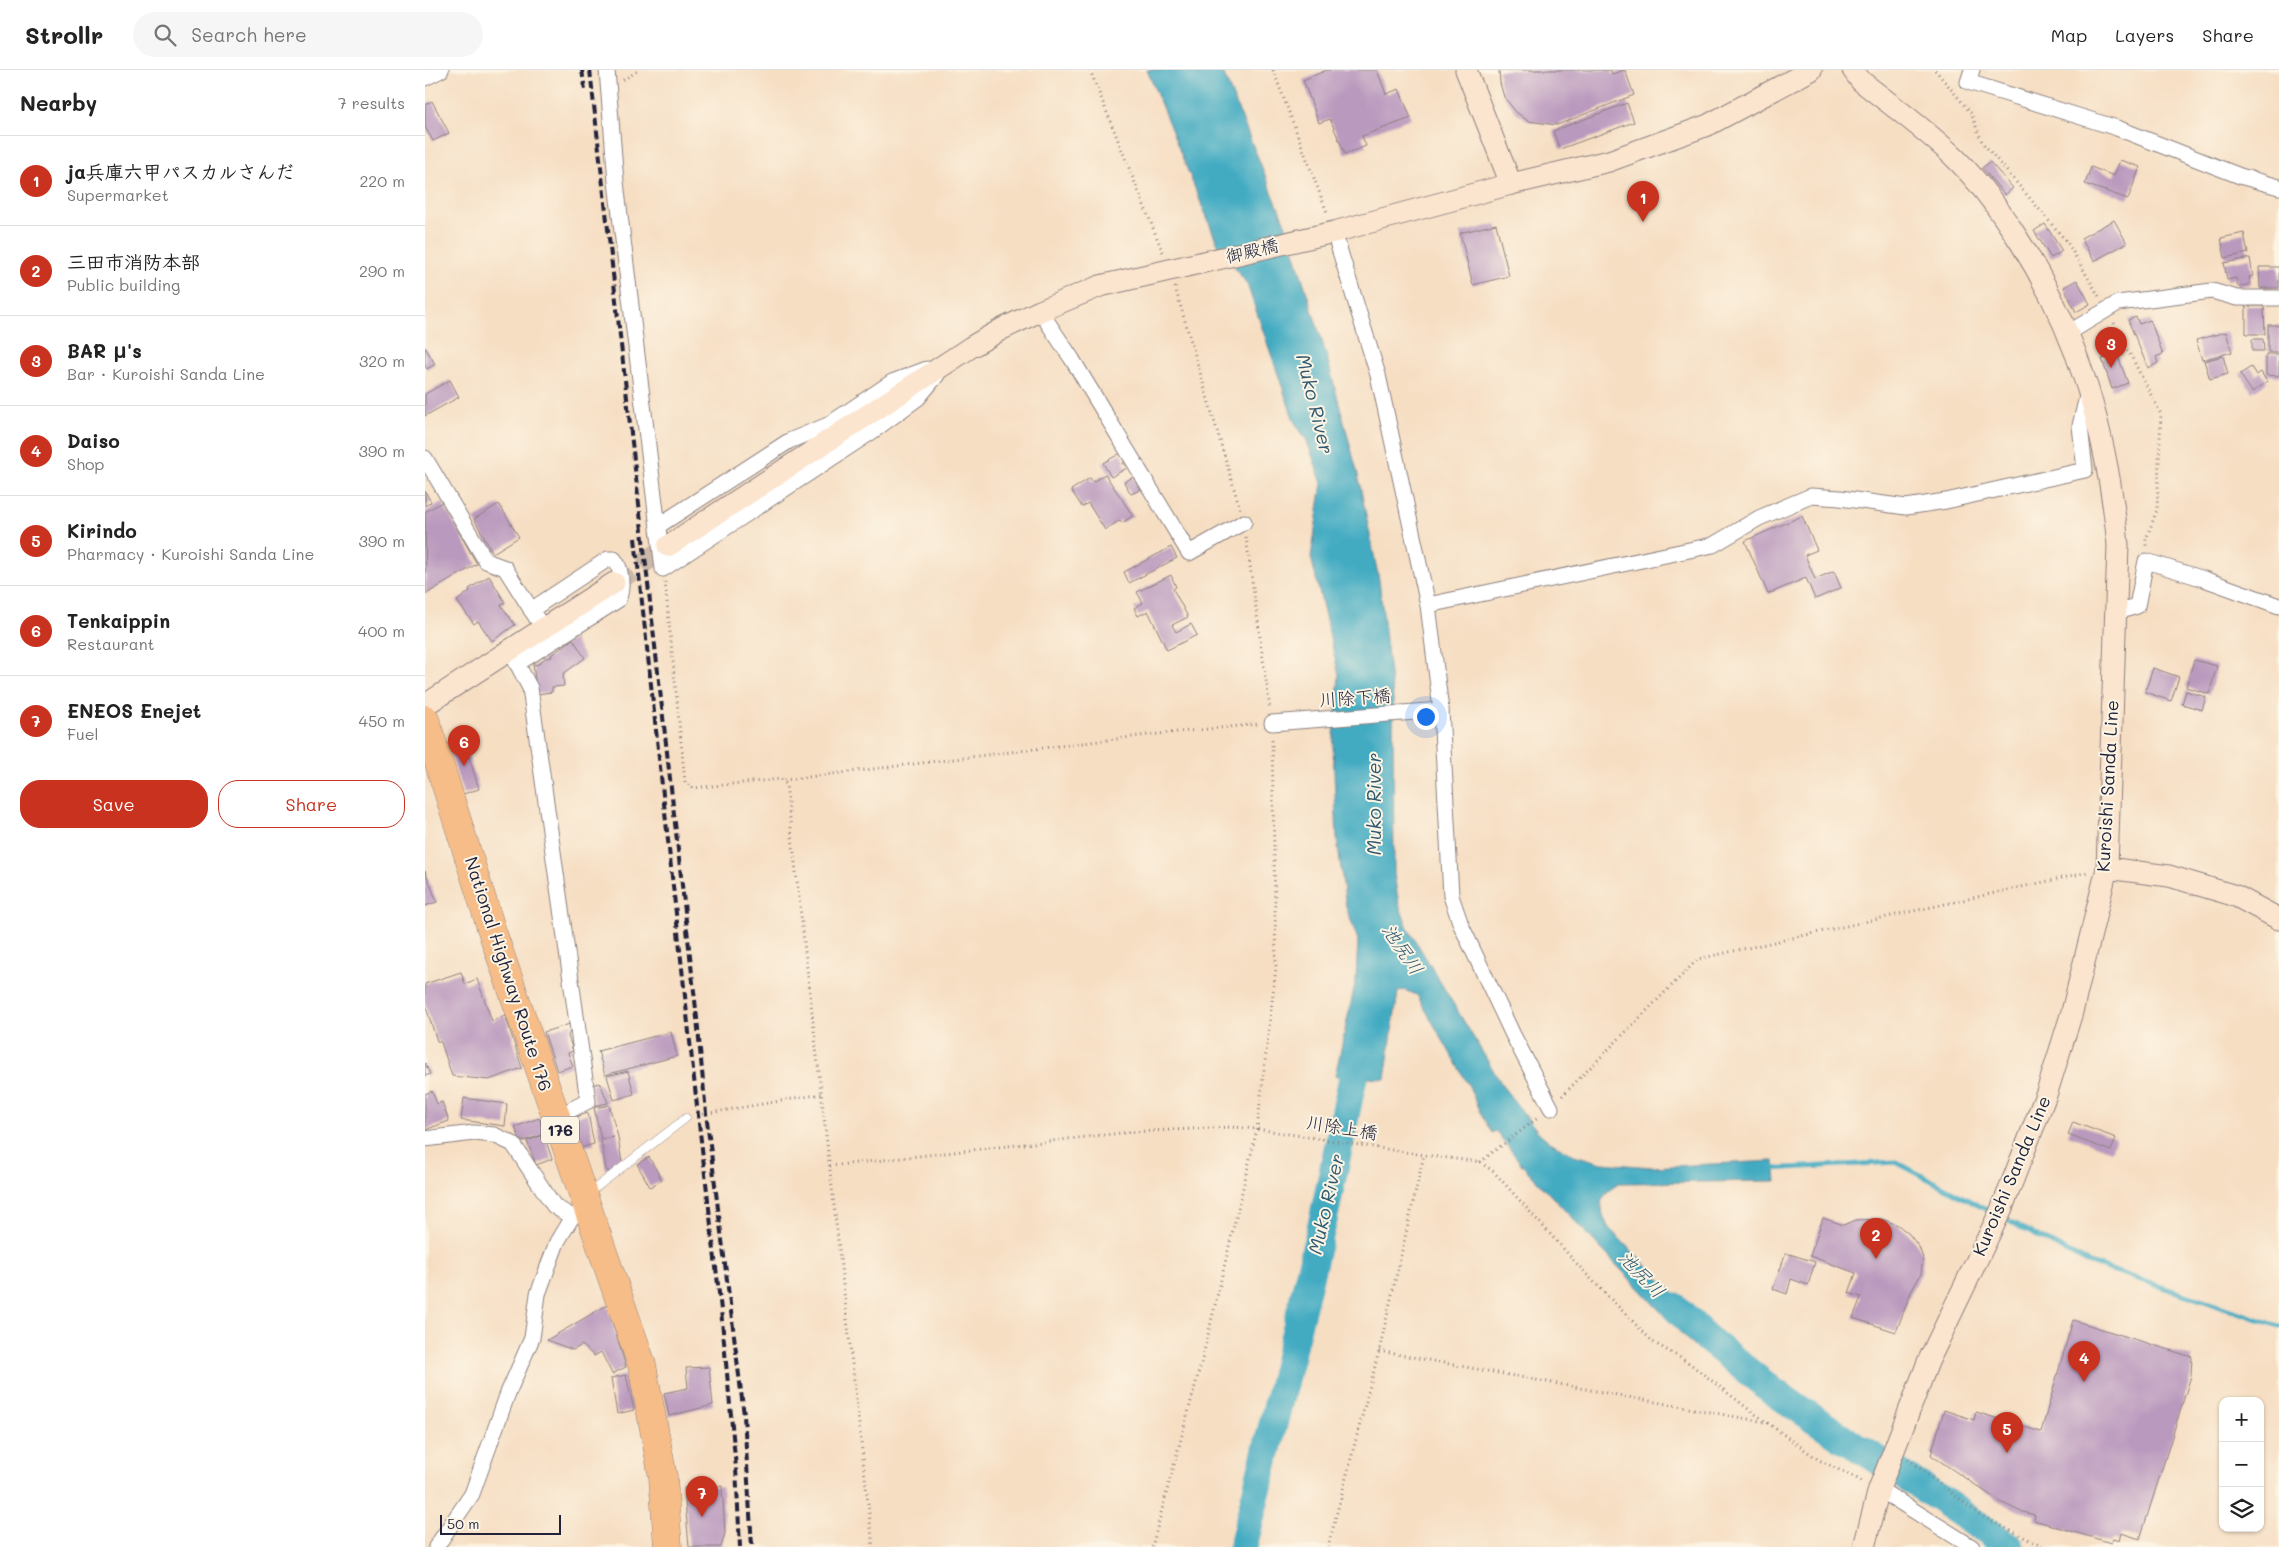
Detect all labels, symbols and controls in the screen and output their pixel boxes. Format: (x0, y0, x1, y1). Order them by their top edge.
search box (133, 12, 483, 57)
text: Strollr (25, 19, 103, 50)
icon: search (151, 21, 179, 49)
text: Search here (191, 22, 307, 47)
text: Map (2051, 23, 2087, 47)
text: Layers (2115, 23, 2174, 47)
text: Share (2202, 23, 2254, 47)
text: Nearby (20, 89, 97, 116)
text: 7 results (338, 92, 405, 113)
text: ja兵庫六甲パスカルさんだ (67, 159, 294, 184)
text: 1 (32, 170, 40, 191)
text: 220 m (359, 170, 405, 191)
pin: 1 (1627, 181, 1659, 222)
text: Supermarket (67, 184, 169, 205)
street label: 御殿橋 (1223, 232, 1281, 268)
text: 三田市消防本部 (67, 249, 200, 274)
text: 2 (32, 260, 40, 281)
text: 290 m (359, 260, 405, 281)
text: Public building (67, 274, 180, 295)
pin: 3 (2095, 327, 2127, 368)
text: BAR μ's (67, 338, 142, 363)
text: 3 (31, 350, 41, 371)
text: 320 m (359, 350, 405, 371)
water label: Muko River (1291, 351, 1340, 457)
text: Bar · Kuroishi Sanda Line (67, 363, 265, 384)
text: Daiso (67, 428, 120, 453)
text: 4 (31, 440, 41, 461)
text: 390 m (358, 440, 405, 461)
text: Shop (67, 453, 104, 474)
text: Kirindo (67, 518, 137, 543)
text: 5 (31, 530, 41, 551)
text: 390 m (358, 530, 405, 551)
text: Pharmacy · Kuroishi Sanda Line (67, 543, 314, 564)
text: Tenkaippin (67, 608, 170, 633)
text: 6 (31, 620, 41, 641)
text: 400 m (358, 620, 405, 641)
text: Restaurant (67, 633, 155, 654)
street label: 川除下橋 (1318, 683, 1392, 711)
text: ENEOS Enejet (67, 698, 201, 723)
street label: Kuroishi Sanda Line (2091, 699, 2123, 872)
your location (1413, 704, 1439, 730)
text: 7 (32, 710, 40, 731)
text: 450 m (359, 710, 405, 731)
text: Fuel (67, 723, 99, 744)
pin: 6 (448, 725, 480, 766)
water label: Muko River (1361, 753, 1386, 855)
button: Save (20, 780, 208, 828)
button: Share (218, 780, 405, 828)
street label: National Highway Route 176 (460, 853, 558, 1094)
water label: 池尻川 (1377, 918, 1430, 979)
street label: Kuroishi Sanda Line (1966, 1092, 2056, 1259)
street label: 川除上橋 (1305, 1110, 1380, 1144)
road number: 176 (541, 1116, 579, 1144)
water label: Muko River (1302, 1151, 1349, 1257)
pin: 2 (1860, 1218, 1892, 1259)
water label: 池尻川 (1614, 1244, 1671, 1303)
pin: 4 (2068, 1341, 2100, 1382)
map controls (2219, 1397, 2264, 1532)
button: + (2219, 1397, 2264, 1442)
pin: 5 (1991, 1412, 2023, 1453)
button: − (2219, 1442, 2264, 1487)
pin: 7 (686, 1476, 718, 1517)
button: layers (2219, 1487, 2264, 1532)
scale bar (440, 1512, 561, 1535)
text: 50 m (447, 1514, 479, 1533)

